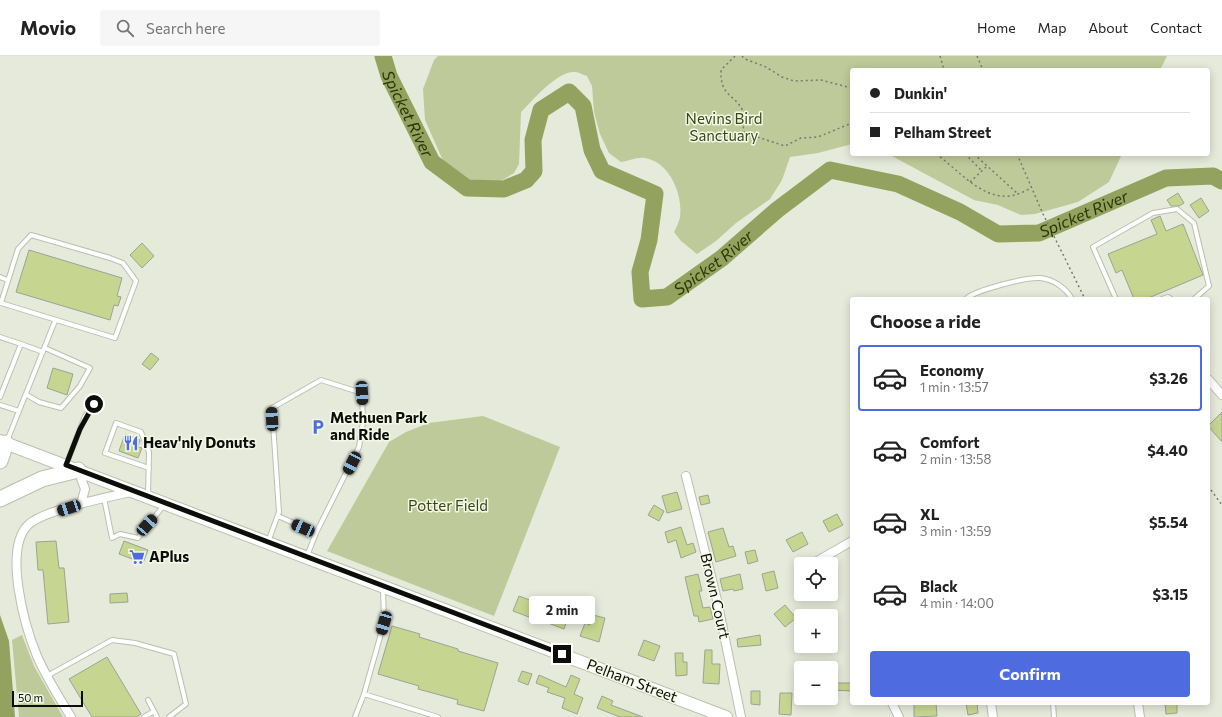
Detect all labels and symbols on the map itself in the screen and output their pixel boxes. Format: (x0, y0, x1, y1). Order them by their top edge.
water label: Spicket River (379, 68, 438, 161)
park label: Nevins Bird Sanctuary (686, 109, 762, 144)
water label: Spicket River (1036, 185, 1131, 241)
water label: Spicket River (670, 225, 757, 298)
car (355, 381, 369, 405)
route start (85, 395, 103, 413)
car (265, 407, 279, 431)
place label: Methuen Park and Ride (330, 408, 428, 443)
parking icon: Methuen Park and Ride (309, 418, 327, 436)
place label: Heav'nly Donuts (143, 433, 256, 451)
restaurant icon: Heav'nly Donuts (122, 434, 140, 452)
car (341, 450, 363, 476)
park label: Potter Field (408, 496, 488, 514)
car (56, 499, 82, 517)
car (135, 512, 159, 538)
car (290, 518, 316, 538)
place label: APlus (149, 547, 189, 565)
supermarket icon: APlus (128, 548, 146, 566)
street label: Brown Court (697, 551, 735, 640)
callout: 2 min (529, 596, 595, 624)
car (375, 610, 393, 636)
route end (553, 645, 571, 663)
street label: Pelham Street (584, 655, 680, 706)
scale bar (12, 689, 83, 708)

